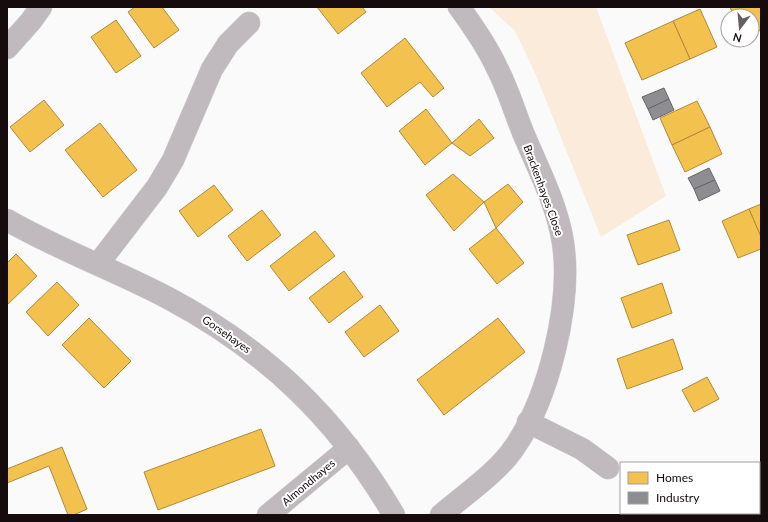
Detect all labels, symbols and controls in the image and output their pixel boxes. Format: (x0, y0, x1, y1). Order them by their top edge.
north arrow (720, 8, 760, 48)
text: N (731, 31, 743, 46)
street label: Brackenhayes Close (521, 143, 567, 237)
street label: Gorsehayes (200, 313, 254, 356)
street label: Almondhayes (279, 456, 337, 508)
legend (620, 462, 760, 514)
text: Homes (656, 470, 693, 485)
text: Industry (656, 490, 700, 505)

